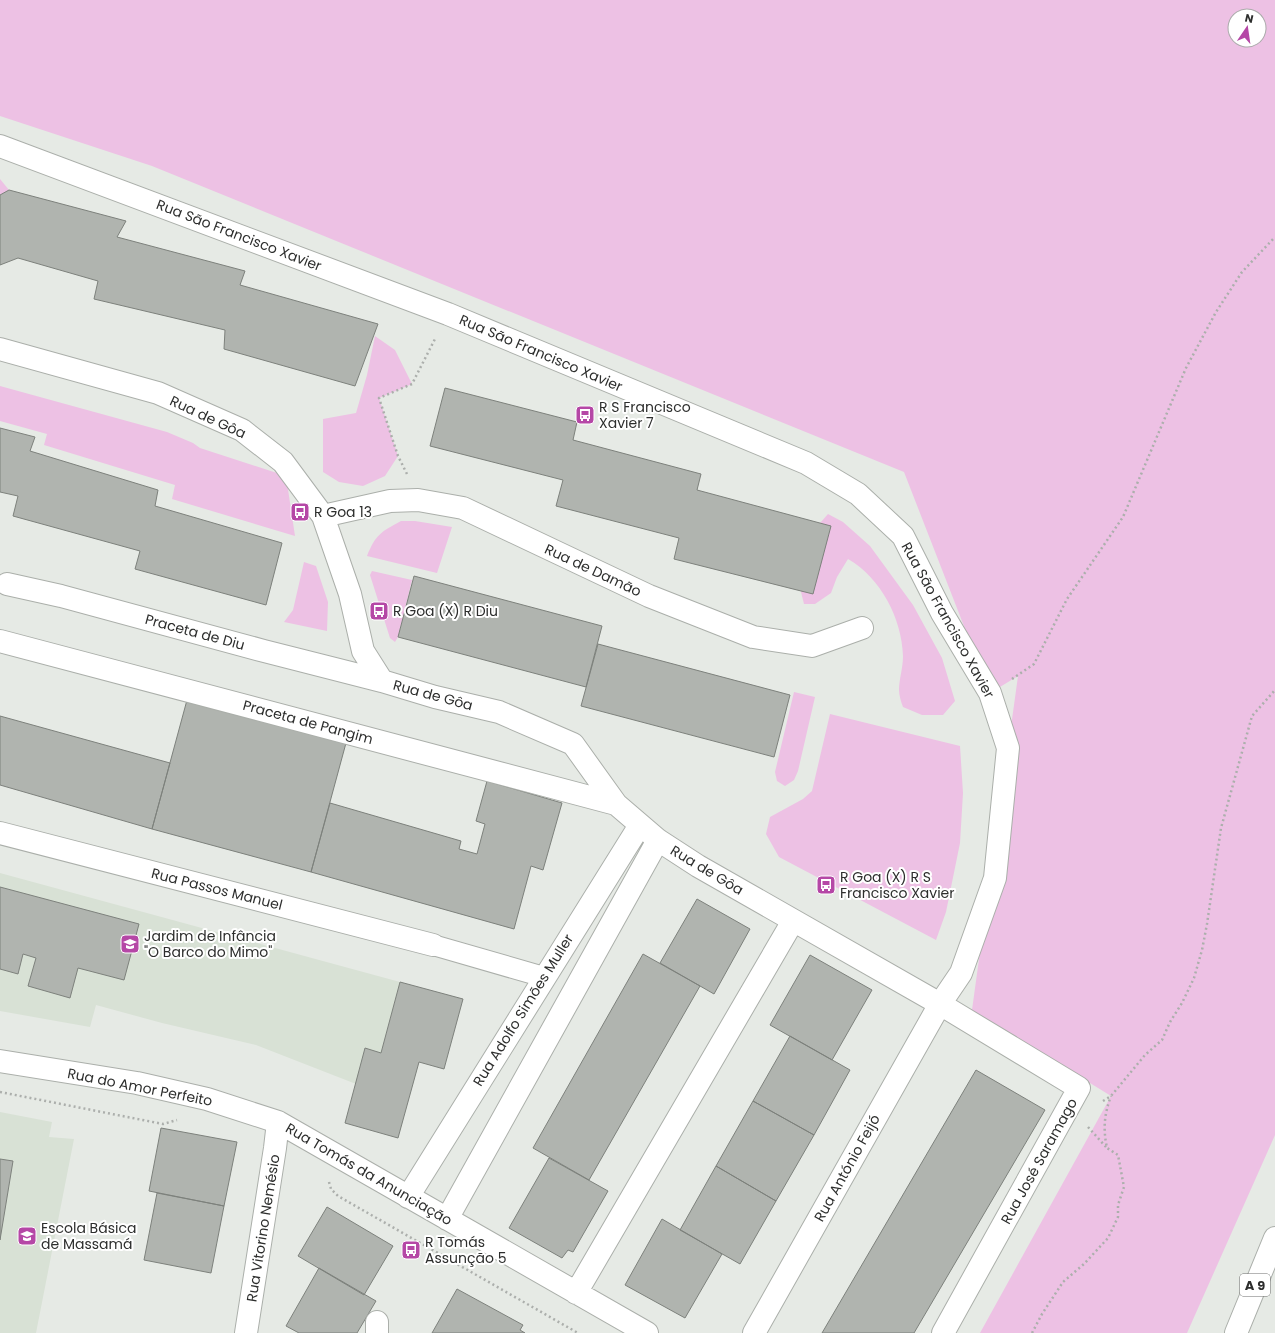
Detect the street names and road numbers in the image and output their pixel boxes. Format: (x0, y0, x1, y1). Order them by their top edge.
street label: Rua São Francisco Xavier (153, 194, 325, 276)
street label: Rua São Francisco Xavier (456, 309, 626, 397)
street label: Rua de Gôa (167, 391, 249, 443)
street label: Rua São Francisco Xavier (897, 538, 999, 702)
street label: Rua de Damão (541, 539, 645, 601)
street label: Praceta de Diu (143, 609, 247, 655)
street label: Rua de Gôa (391, 675, 475, 715)
street label: Praceta de Pangim (241, 695, 375, 749)
street label: Rua de Gôa (667, 840, 747, 900)
street label: Rua Passos Manuel (149, 863, 285, 915)
street label: Rua Adolfo Simões Muller (468, 930, 578, 1090)
street label: Rua do Amor Perfeito (66, 1063, 214, 1111)
street label: Rua José Saramago (996, 1094, 1082, 1228)
street label: Rua António Feijó (809, 1111, 885, 1225)
street label: Rua Tomás da Anunciação (282, 1118, 456, 1230)
street label: Rua Vitorino Nemésio (241, 1153, 285, 1303)
road number: A 9 (1240, 1274, 1270, 1296)

